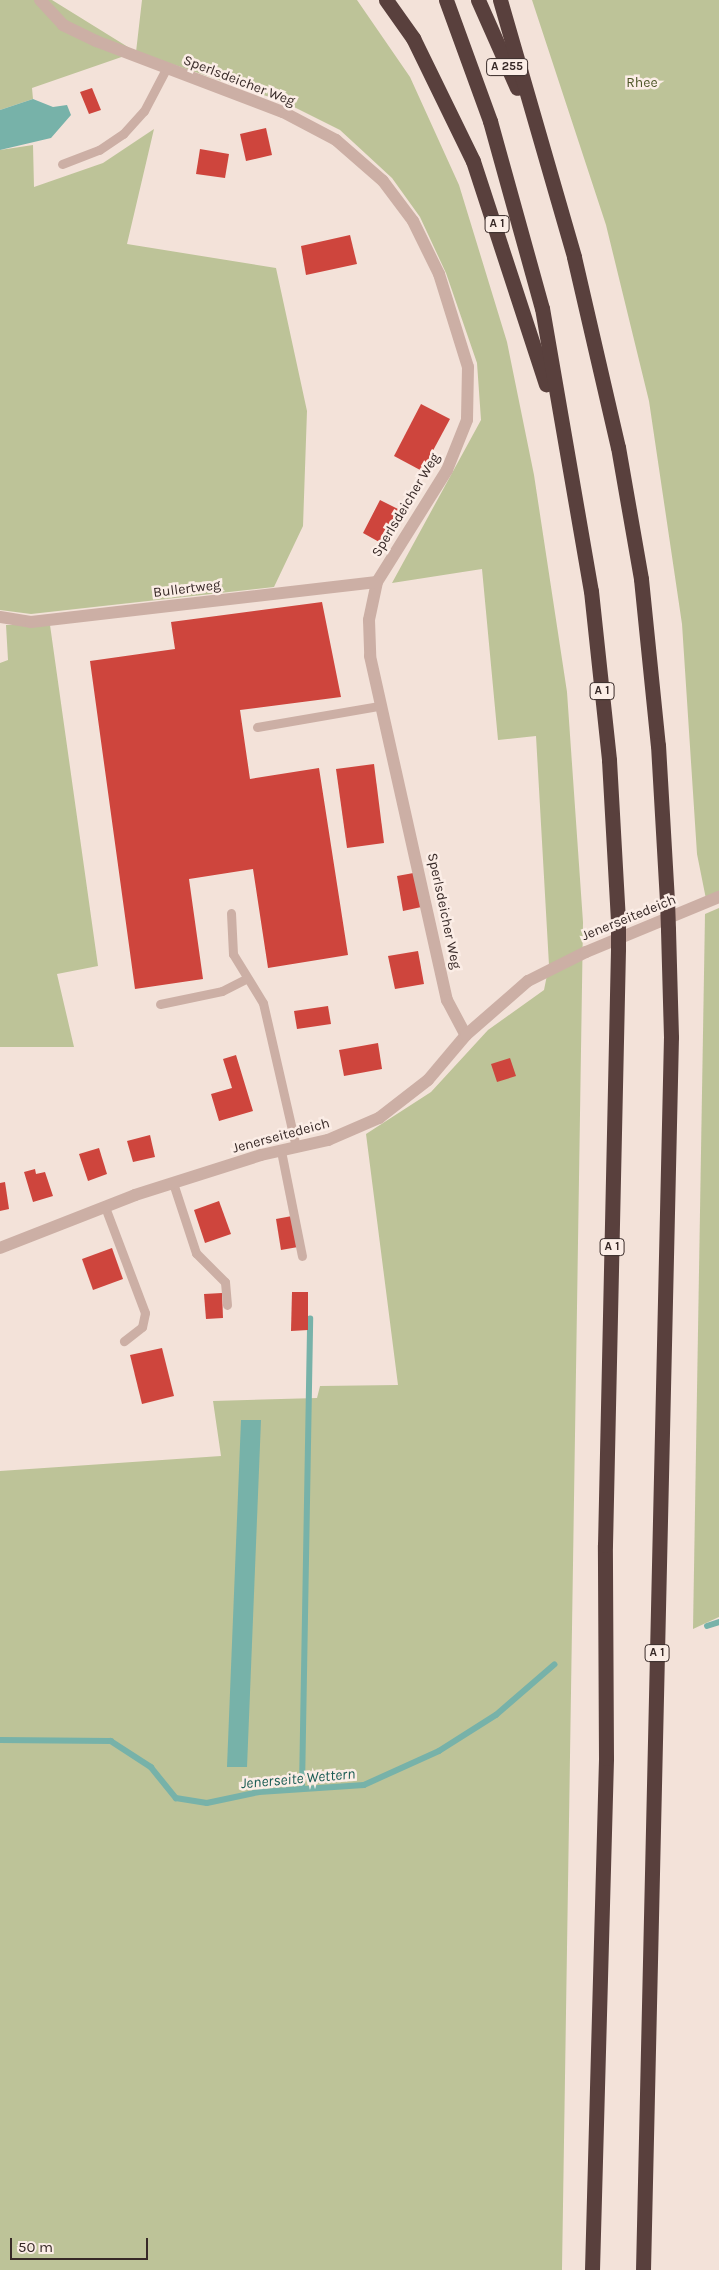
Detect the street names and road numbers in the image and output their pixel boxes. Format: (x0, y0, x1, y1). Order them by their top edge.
street label: Sperlsdeicher Weg (181, 52, 297, 110)
road number: A 255 (486, 58, 528, 76)
road number: A 1 (484, 214, 510, 233)
street label: Sperlsdeicher Weg (368, 450, 444, 560)
street label: Bullertweg (152, 577, 222, 601)
road number: A 1 (590, 681, 614, 700)
street label: Sperlsdeicher Weg (423, 851, 465, 971)
street label: Jenerseitedeich (579, 891, 679, 945)
street label: Jenerseitedeich (231, 1115, 331, 1157)
road number: A 1 (600, 1238, 624, 1256)
road number: A 1 (644, 1644, 670, 1662)

